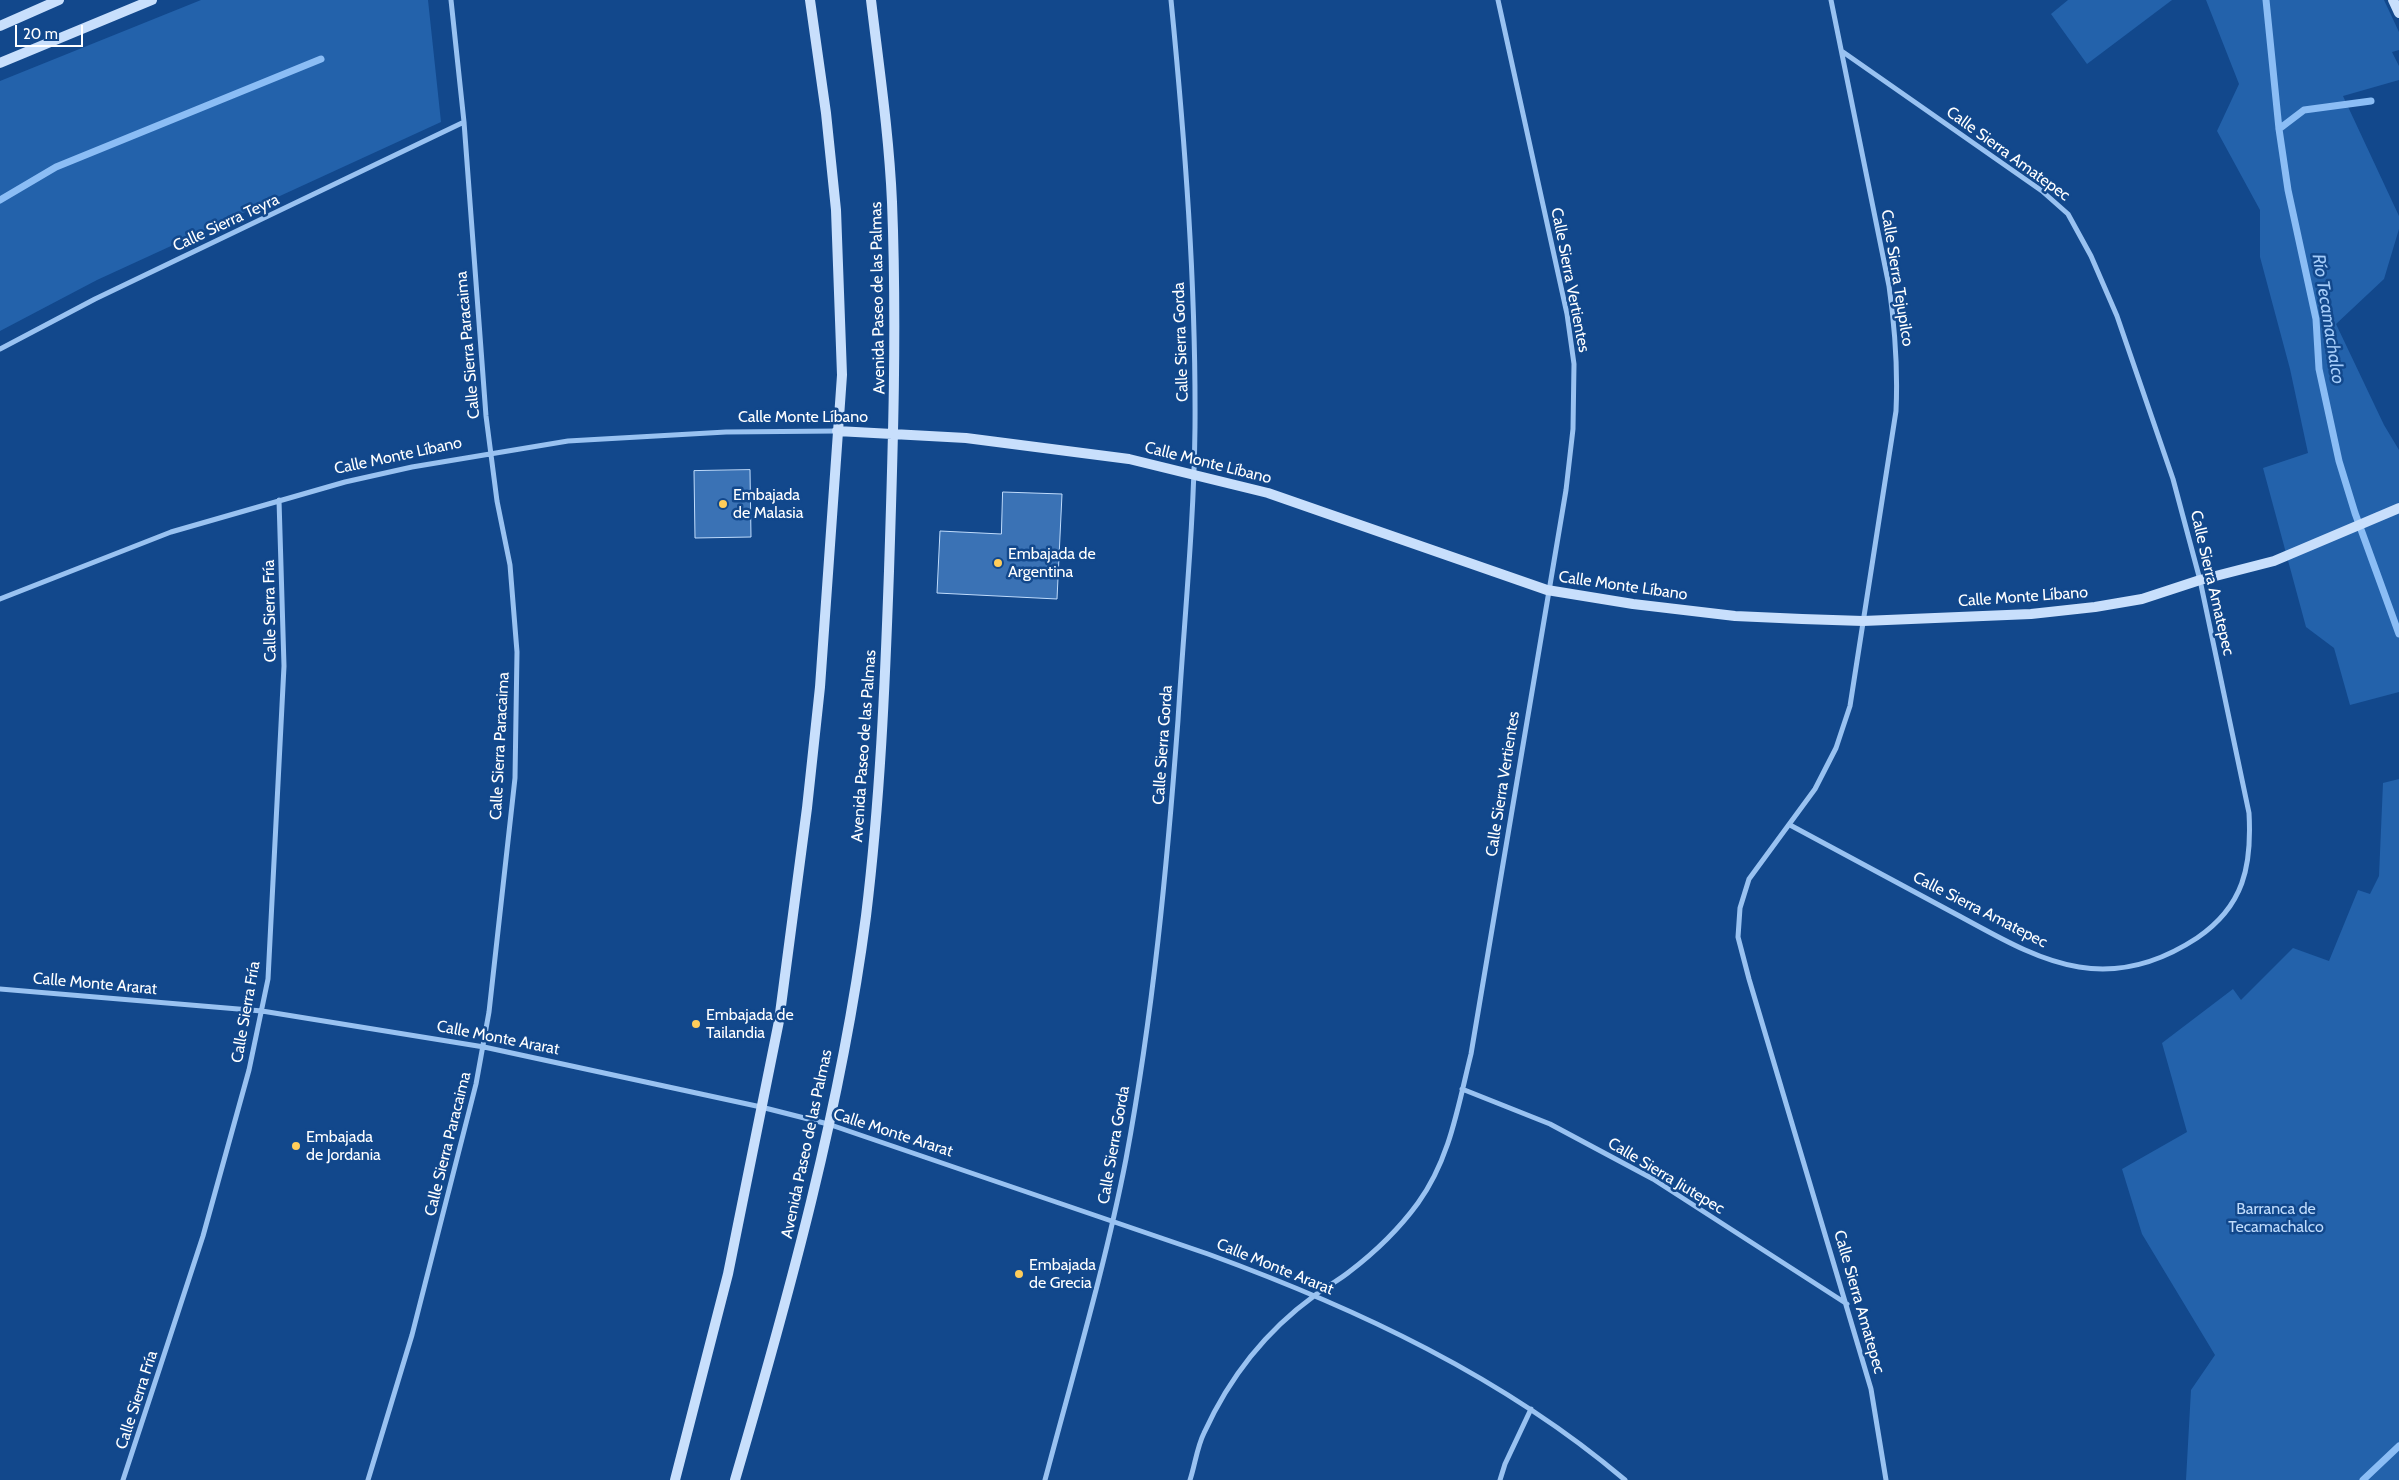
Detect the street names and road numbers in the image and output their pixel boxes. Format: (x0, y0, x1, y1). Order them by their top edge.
street label: Calle Sierra Amatepec (1942, 103, 2074, 205)
street label: Calle Sierra Teyra (170, 190, 282, 256)
street label: Avenida Paseo de las Palmas (867, 202, 889, 394)
street label: Calle Sierra Vertientes (1547, 206, 1593, 354)
street label: Calle Sierra Tejupilco (1877, 208, 1917, 348)
street label: Calle Sierra Paracaima (452, 270, 484, 420)
street label: Calle Sierra Gorda (1169, 282, 1193, 402)
street label: Calle Monte Líbano (738, 407, 868, 427)
street label: Calle Monte Líbano (332, 433, 464, 479)
street label: Calle Monte Líbano (1143, 438, 1273, 488)
street label: Calle Sierra Amatepec (2186, 509, 2238, 657)
street label: Calle Sierra Fría (260, 559, 280, 663)
street label: Calle Monte Líbano (1557, 567, 1689, 605)
street label: Calle Monte Líbano (1957, 583, 2089, 611)
street label: Avenida Paseo de las Palmas (848, 649, 880, 843)
street label: Calle Sierra Paracaima (487, 672, 513, 820)
street label: Calle Sierra Gorda (1149, 685, 1177, 805)
street label: Calle Sierra Vertientes (1482, 710, 1524, 858)
street label: Calle Sierra Amatepec (1910, 868, 2050, 952)
street label: Calle Sierra Fría (228, 960, 264, 1064)
street label: Calle Monte Ararat (32, 969, 158, 999)
street label: Calle Monte Ararat (435, 1017, 561, 1059)
street label: Avenida Paseo de las Palmas (778, 1048, 836, 1240)
street label: Calle Sierra Paracaima (421, 1070, 475, 1218)
street label: Calle Sierra Gorda (1094, 1084, 1134, 1206)
street label: Calle Monte Ararat (831, 1105, 955, 1161)
street label: Calle Sierra Jiutepec (1604, 1134, 1728, 1218)
street label: Calle Sierra Amatepec (1829, 1228, 1889, 1376)
street label: Calle Monte Ararat (1214, 1235, 1336, 1299)
street label: Calle Sierra Fría (112, 1348, 162, 1452)

